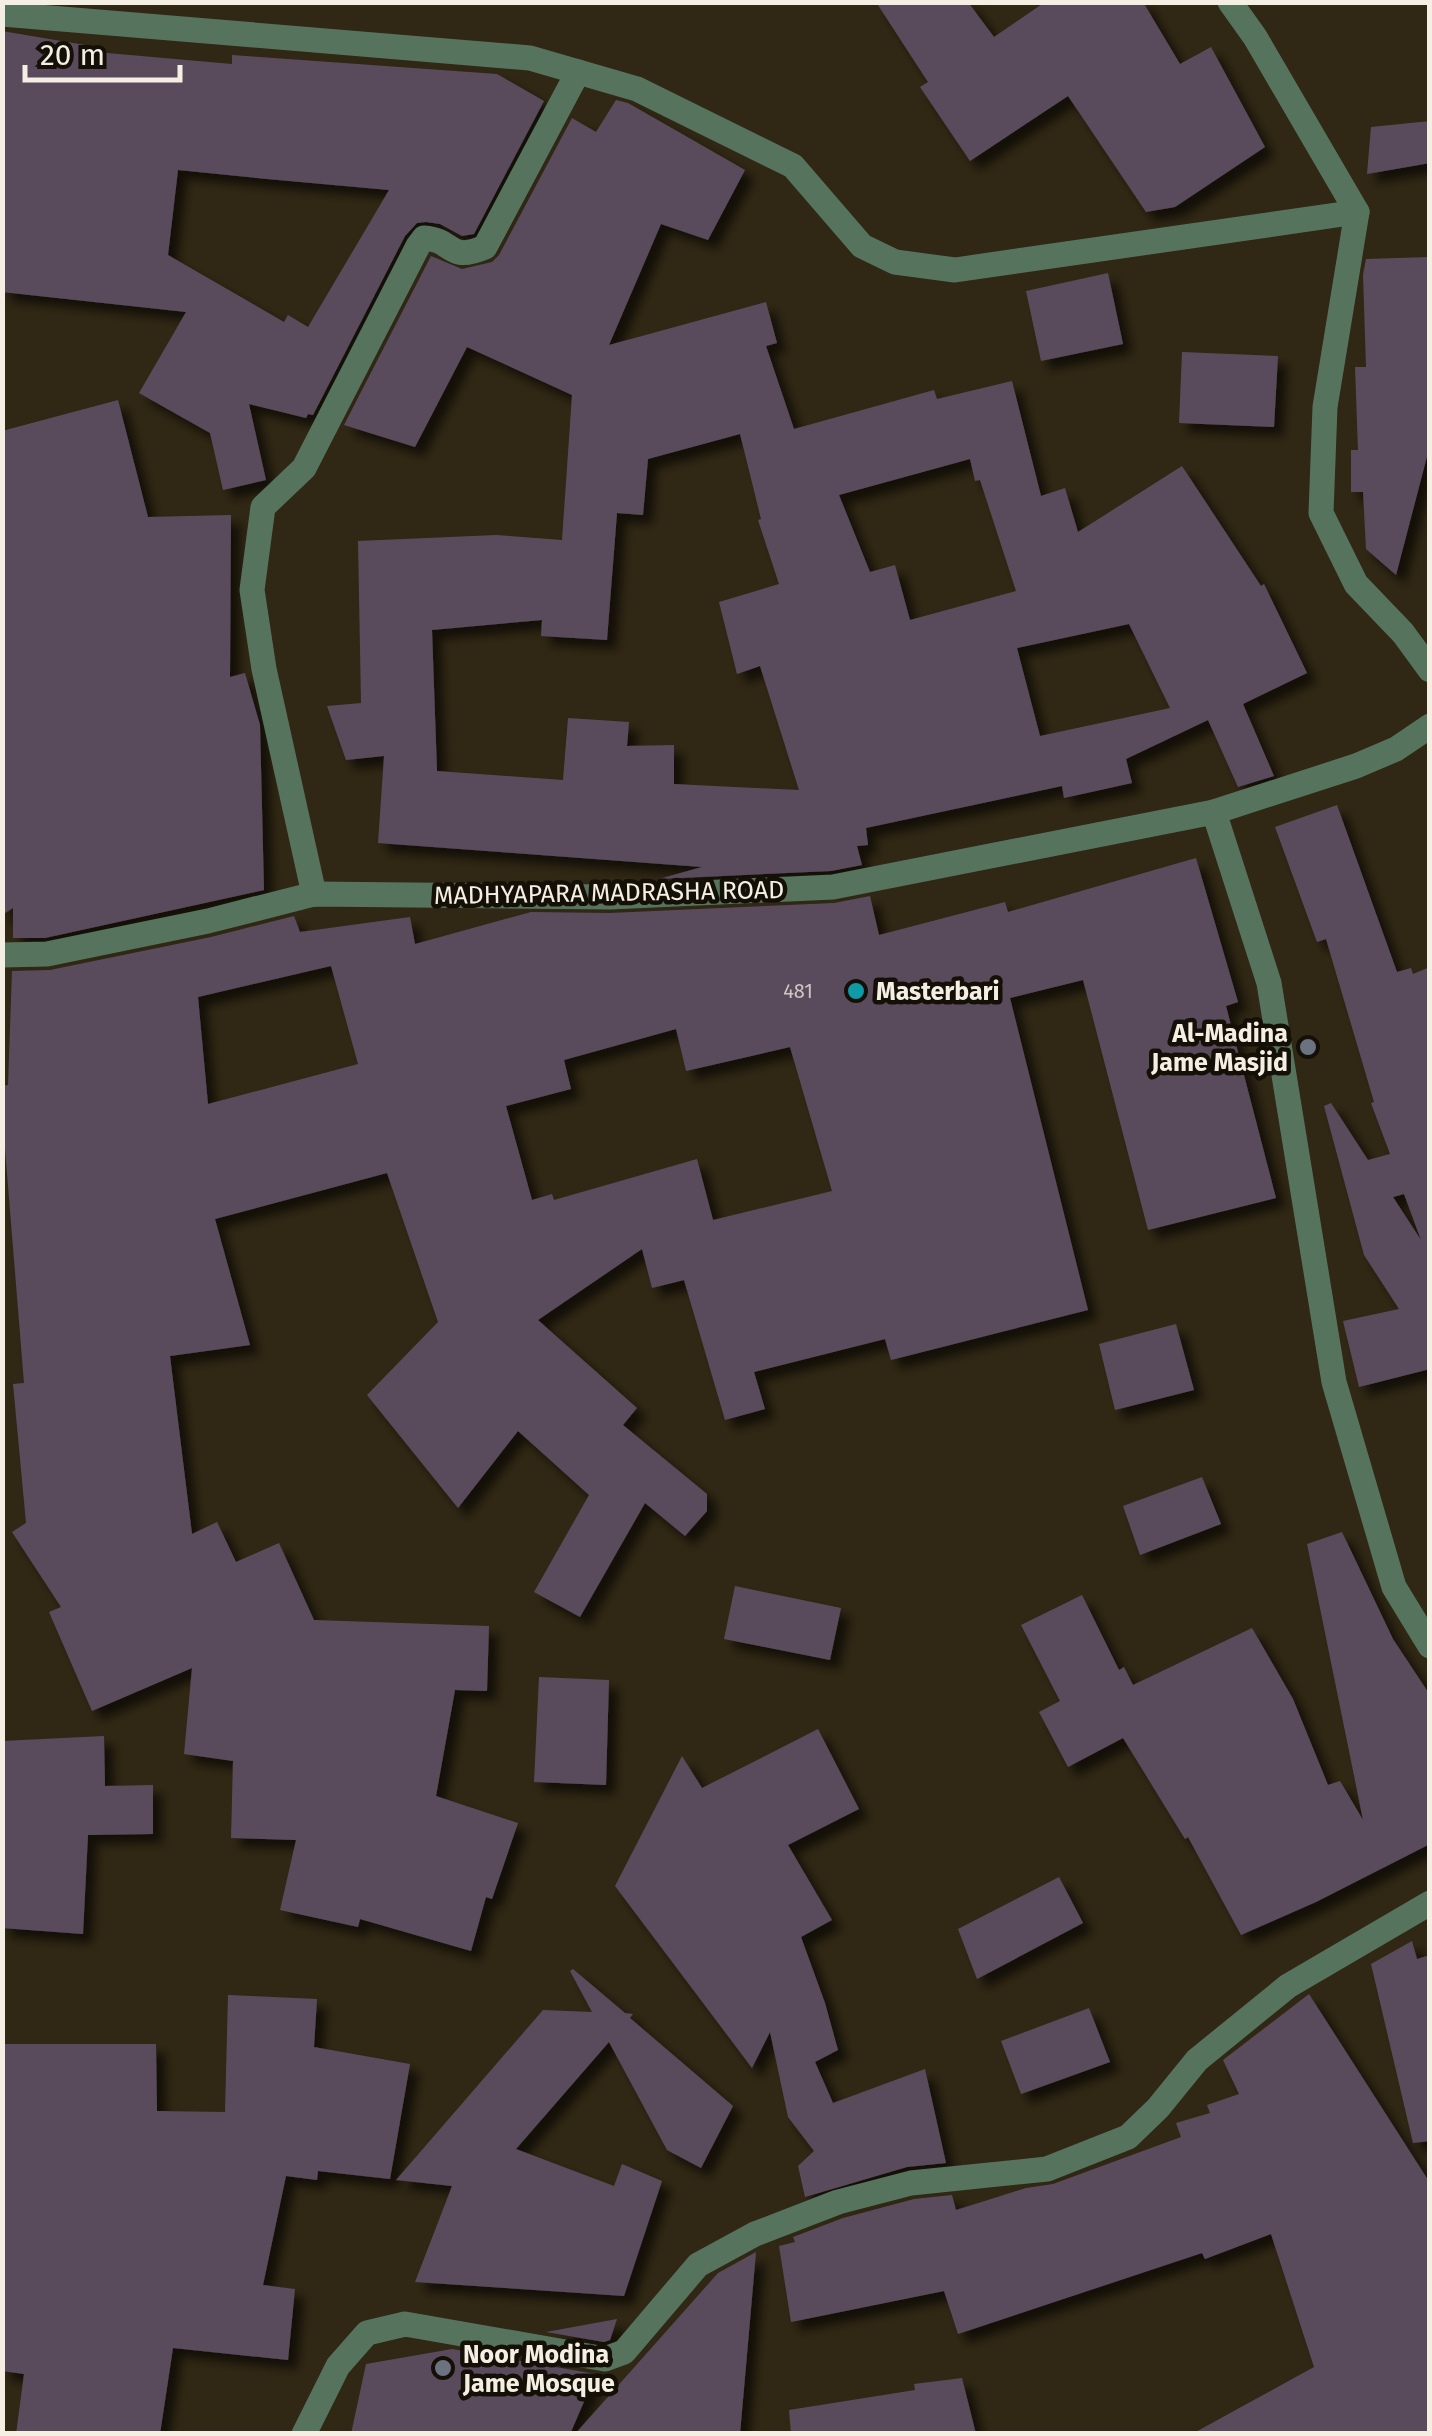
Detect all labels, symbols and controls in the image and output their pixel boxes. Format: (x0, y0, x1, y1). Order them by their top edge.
scale bar (25, 20, 180, 82)
text: 20 m (40, 37, 105, 73)
street label: MADHYAPARA MADRASHA ROAD (434, 875, 784, 911)
place label: Masterbari (876, 977, 1000, 1007)
house number: 481 (783, 979, 813, 1003)
marker: Masterbari (845, 980, 867, 1002)
place label: Al-Madina Jame Masjid (1150, 1019, 1288, 1078)
marker: Al-Madina Jame Masjid (1297, 1036, 1319, 1058)
place label: Noor Modina Jame Mosque (462, 2340, 615, 2399)
marker: Noor Modina Jame Mosque (432, 2357, 454, 2379)

